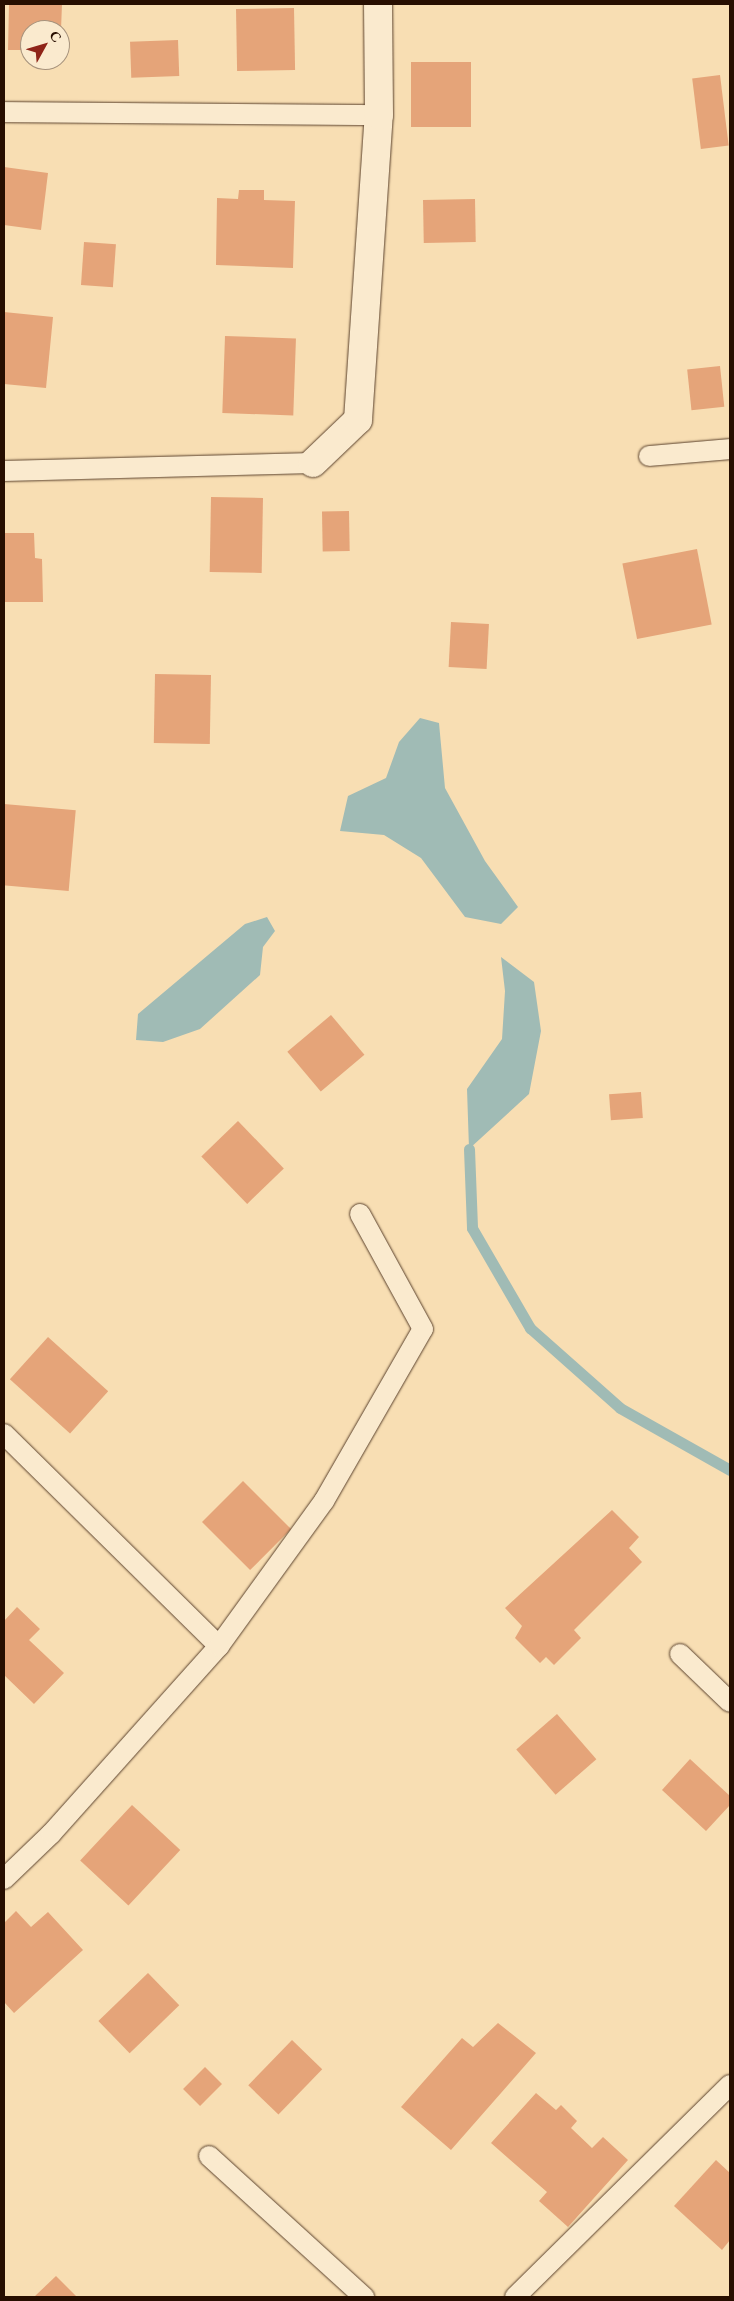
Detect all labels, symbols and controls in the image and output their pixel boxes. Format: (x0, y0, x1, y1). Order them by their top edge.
north arrow (20, 20, 70, 70)
text: С (46, 27, 66, 46)

